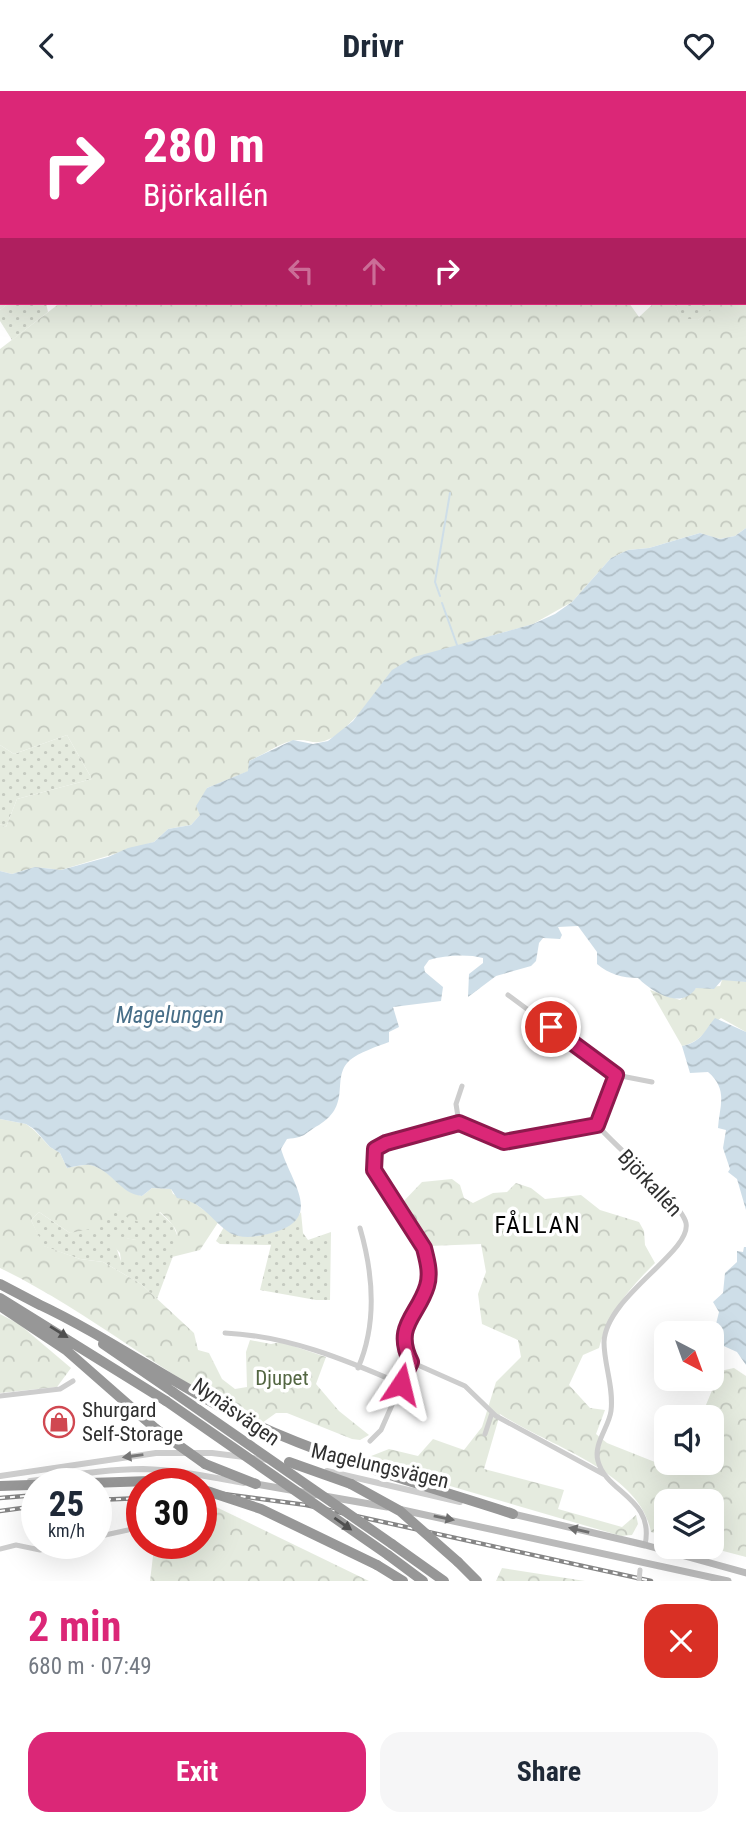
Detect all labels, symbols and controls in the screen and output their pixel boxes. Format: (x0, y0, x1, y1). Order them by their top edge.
icon: back (28, 27, 66, 65)
text: Drivr (342, 27, 404, 65)
icon: heart (680, 27, 718, 65)
text: 280 m (143, 117, 265, 174)
icon: right (28, 119, 119, 210)
text: Björkallén (143, 176, 268, 214)
icon: left (282, 252, 320, 290)
icon: ahead (355, 252, 393, 290)
icon: right (428, 252, 466, 290)
pin (521, 997, 581, 1057)
water label: Magelungen (116, 1002, 224, 1029)
icon: arrive (532, 1008, 570, 1046)
street label: Björkallén (613, 1145, 687, 1221)
district label: FÅLLAN (494, 1210, 582, 1239)
north arrow (654, 1321, 724, 1391)
map controls (654, 1321, 724, 1559)
one-way arrow (49, 1325, 69, 1338)
position arrow (364, 1347, 438, 1421)
park label: Djupet (255, 1366, 309, 1390)
street label: Nynäsvägen (188, 1373, 284, 1451)
place label: Shurgard Self-Storage (82, 1398, 183, 1446)
shop icon: Shurgard Self-Storage (42, 1405, 76, 1439)
button: sound (654, 1405, 724, 1475)
street label: Magelungsvägen (309, 1439, 451, 1493)
one-way arrow (122, 1451, 144, 1462)
speed limit sign: 30 (126, 1468, 217, 1559)
text: 25 (49, 1484, 84, 1525)
button: layers (654, 1489, 724, 1559)
one-way arrow (433, 1513, 455, 1524)
one-way arrow (334, 1517, 352, 1531)
text: km/h (48, 1520, 85, 1541)
one-way arrow (568, 1524, 590, 1535)
text: 2 min (28, 1602, 121, 1651)
button: close (644, 1604, 718, 1678)
text: 680 m · 07:49 (28, 1653, 152, 1680)
button: Exit (28, 1732, 366, 1812)
button: Share (380, 1732, 718, 1812)

